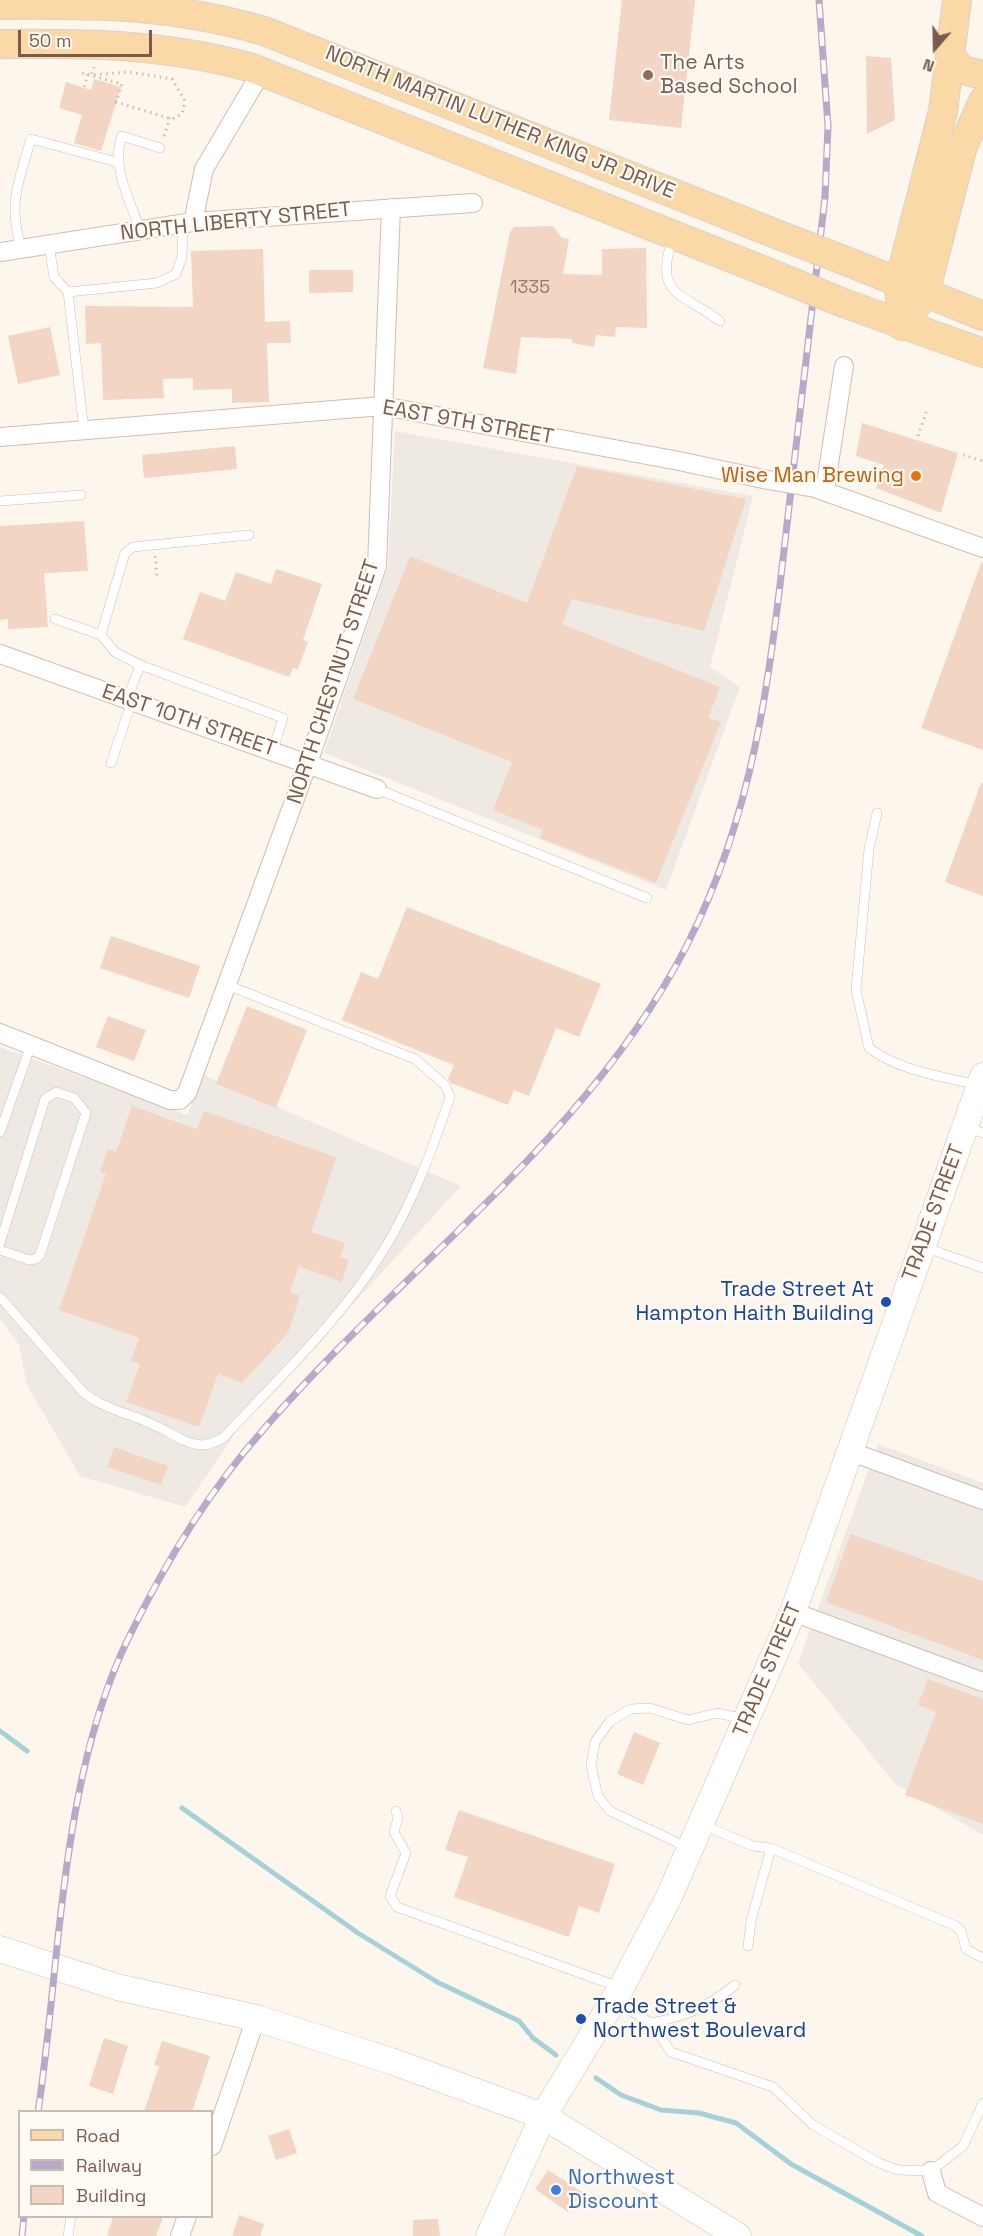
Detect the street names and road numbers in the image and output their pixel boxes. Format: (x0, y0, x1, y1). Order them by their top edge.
street label: NORTH MARTIN LUTHER KING JR DRIVE (321, 41, 679, 205)
street label: NORTH LIBERTY STREET (119, 197, 353, 247)
street label: EAST 9TH STREET (381, 396, 555, 450)
street label: NORTH CHESTNUT STREET (283, 556, 385, 808)
street label: EAST 10TH STREET (99, 679, 279, 763)
street label: TRADE STREET (898, 1141, 970, 1285)
street label: TRADE STREET (728, 1599, 808, 1741)

